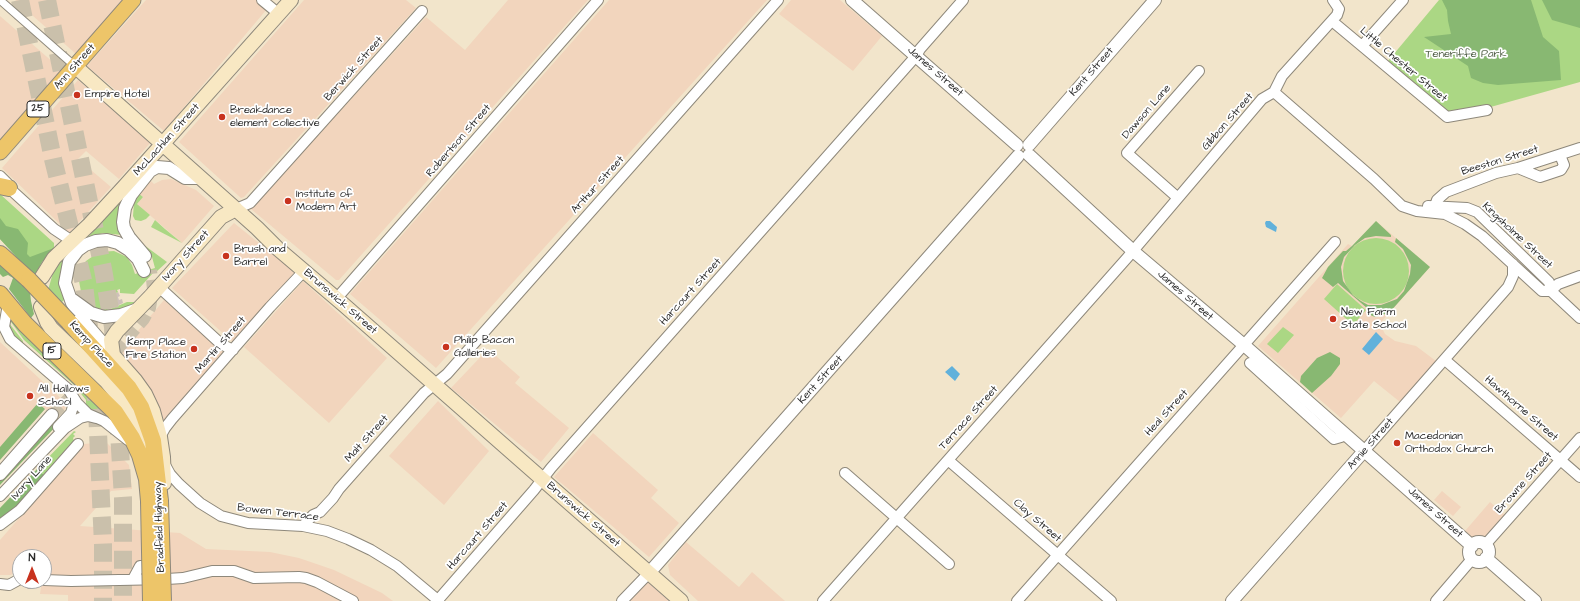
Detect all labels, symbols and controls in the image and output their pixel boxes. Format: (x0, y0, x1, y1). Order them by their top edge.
street label: Little Chester Street (1357, 25, 1449, 105)
street label: Berwick Street (322, 34, 386, 104)
street label: Ann Street (52, 41, 98, 93)
street label: James Street (904, 44, 966, 100)
street label: Kent Street (1067, 45, 1117, 99)
park label: Teneriffe Park (1426, 48, 1506, 62)
street label: Dawson Lane (1120, 82, 1174, 142)
place label: Empire Hotel (85, 88, 149, 102)
marker: Empire Hotel (72, 90, 82, 100)
street label: Gibbon Street (1200, 91, 1256, 153)
road number: 25 (27, 101, 49, 117)
street label: McLachlan Street (131, 101, 203, 179)
street label: Robertson Street (424, 102, 494, 180)
place label: Breakdance element collective (230, 104, 320, 130)
marker: Breakdance element collective (217, 112, 227, 122)
street label: Beeston Street (1460, 143, 1540, 179)
street label: Arthur Street (569, 153, 627, 217)
place label: Institute of Modern Art (296, 188, 356, 214)
marker: Institute of Modern Art (283, 196, 293, 206)
street label: Kingsholme Street (1479, 200, 1555, 272)
street label: Ivory Street (160, 228, 212, 284)
place label: Brush and Barrel (234, 243, 286, 269)
marker: Brush and Barrel (221, 251, 231, 261)
street label: Harcourt Street (657, 256, 725, 328)
street label: Brunswick Street (301, 266, 379, 338)
street label: James Street (1154, 268, 1216, 324)
place label: New Farm State School (1341, 306, 1406, 332)
street label: Martin Street (193, 314, 249, 376)
marker: New Farm State School (1328, 314, 1338, 324)
street label: Kemp Place (66, 319, 116, 371)
place label: Philip Bacon Galleries (454, 334, 514, 360)
place label: Kemp Place Fire Station (125, 336, 186, 362)
marker: Philip Bacon Galleries (441, 342, 451, 352)
road number: 15 (43, 343, 61, 359)
marker: Kemp Place Fire Station (189, 344, 199, 354)
street label: Kent Street (796, 353, 846, 407)
street label: Hawthorne Street (1482, 373, 1560, 445)
place label: All Hallows School (38, 383, 89, 409)
street label: Terrace Street (937, 383, 1001, 453)
street label: Heal Street (1143, 387, 1191, 439)
marker: All Hallows School (25, 391, 35, 401)
street label: Malt Street (342, 413, 392, 465)
street label: Annie Street (1345, 416, 1397, 472)
place label: Macedonian Orthodox Church (1405, 430, 1493, 456)
marker: Macedonian Orthodox Church (1392, 438, 1402, 448)
street label: Browne Street (1493, 449, 1555, 517)
street label: Ivory Lane (9, 453, 55, 503)
street label: Brunswick Street (544, 479, 622, 551)
street label: Bradfield Highway (152, 481, 168, 573)
street label: James Street (1405, 485, 1465, 541)
street label: Clay Street (1010, 497, 1064, 545)
street label: Harcourt Street (445, 499, 511, 573)
street label: Bowen Terrace (236, 501, 320, 525)
north arrow (12, 549, 52, 589)
text: N (29, 550, 35, 565)

